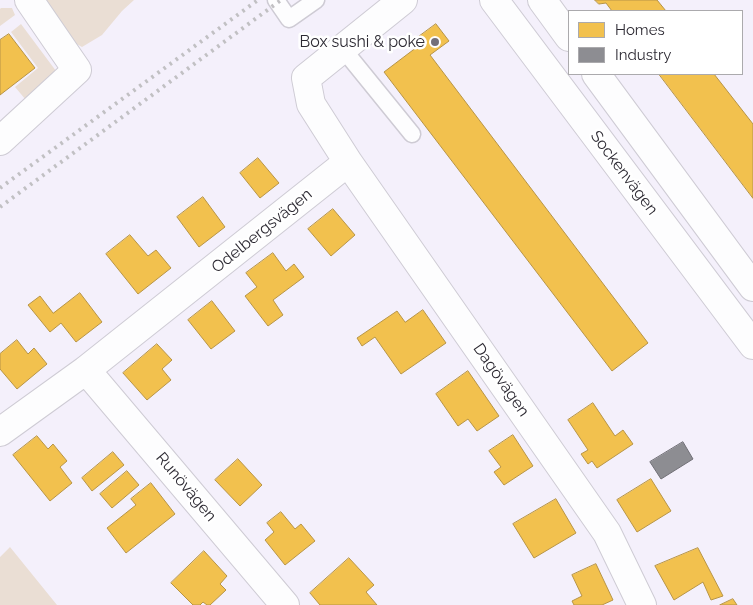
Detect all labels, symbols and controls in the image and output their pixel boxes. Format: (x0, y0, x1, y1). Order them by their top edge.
legend (568, 10, 743, 75)
text: Homes (615, 21, 665, 39)
place label: Box sushi & poke (300, 32, 425, 52)
marker: Box sushi & poke (429, 36, 441, 48)
text: Industry (615, 46, 671, 64)
street label: Sockenvägen (586, 127, 662, 219)
street label: Odelbergsvägen (208, 185, 316, 277)
street label: Dagövägen (469, 340, 533, 420)
street label: Runövägen (152, 449, 220, 525)

